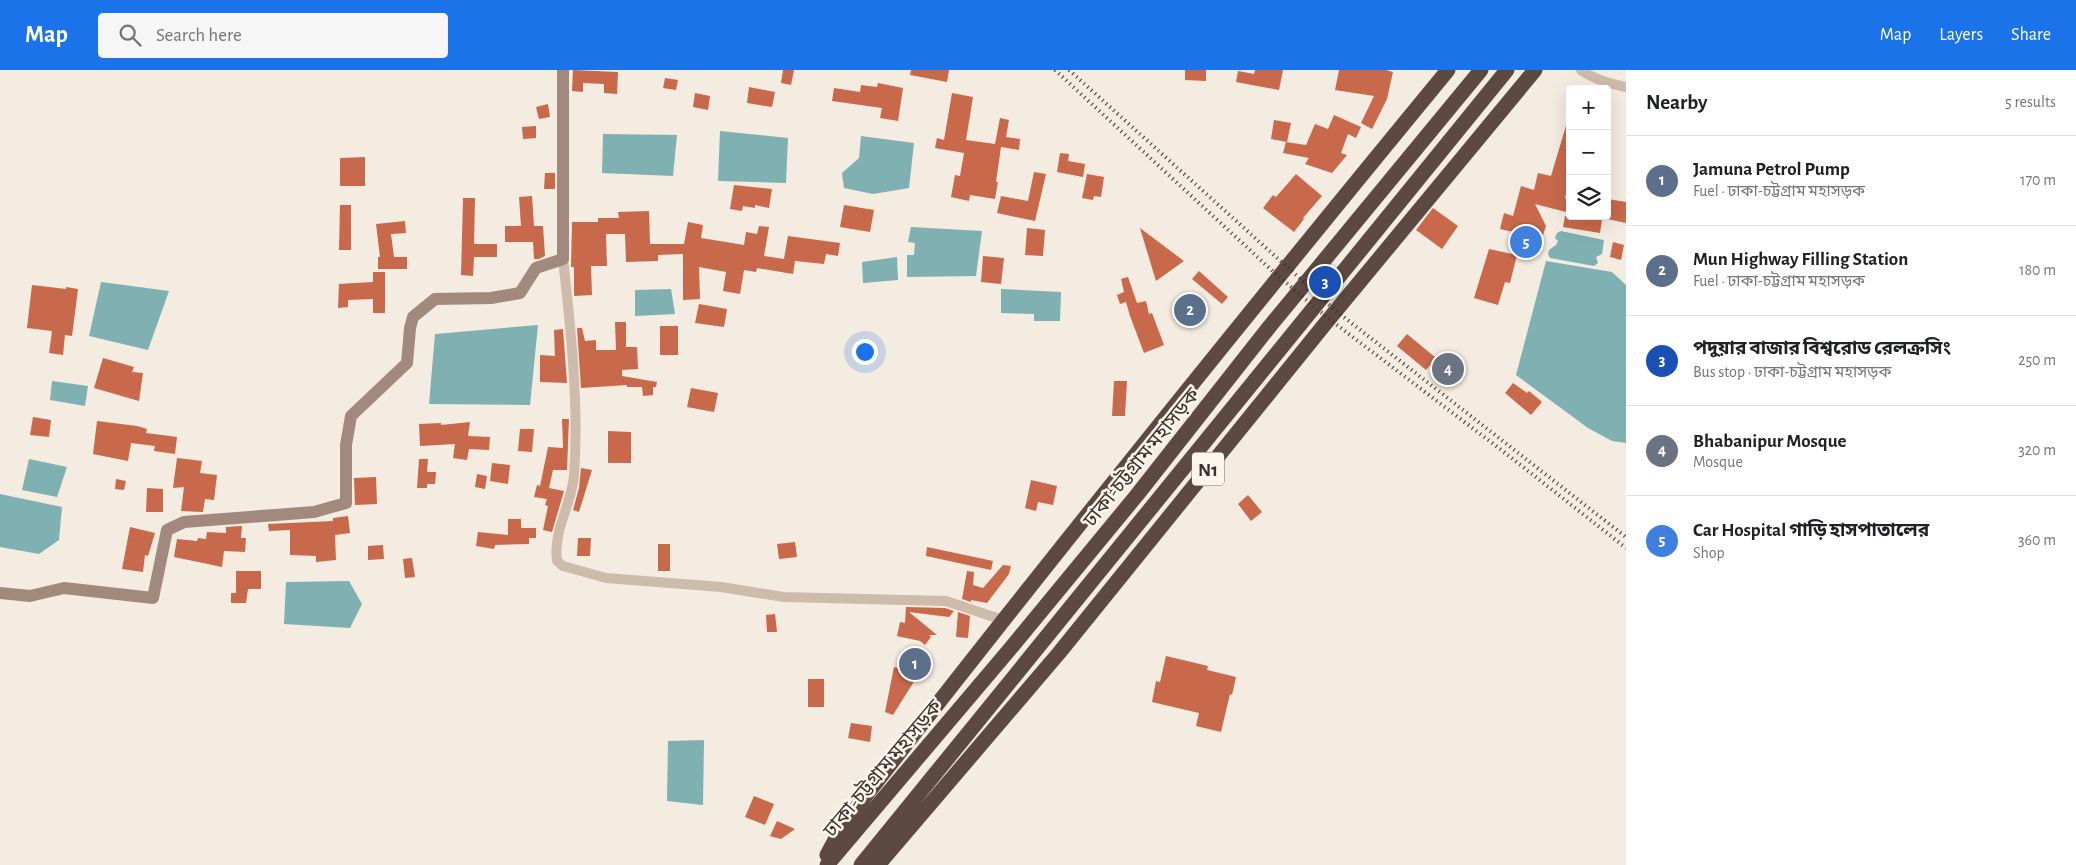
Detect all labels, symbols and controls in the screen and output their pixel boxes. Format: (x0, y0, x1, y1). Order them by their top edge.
search box (98, 13, 448, 58)
icon: search (116, 21, 144, 49)
text: Map (25, 23, 68, 47)
text: Search here (156, 26, 242, 45)
text: Map (1880, 26, 1911, 44)
text: Layers (1939, 26, 1983, 44)
text: Share (2011, 26, 2051, 44)
map controls (1566, 85, 1611, 220)
button: + (1566, 85, 1611, 130)
text: Nearby (1646, 92, 1707, 113)
text: 5 results (2005, 94, 2056, 110)
button: − (1566, 130, 1611, 175)
text: Jamuna Petrol Pump (1693, 160, 1850, 179)
text: 1 (1659, 172, 1665, 188)
text: 170 m (2020, 172, 2056, 188)
button: layers (1566, 175, 1611, 220)
text: Fuel · ঢাকা-চট্টগ্রাম মহাসড়ক (1693, 183, 1865, 199)
pin: 5 (1510, 223, 1542, 261)
text: Mun Highway Filling Station (1693, 250, 1908, 269)
text: 2 (1658, 262, 1666, 278)
text: 180 m (2019, 262, 2056, 278)
pin: 3 (1309, 263, 1341, 301)
text: Fuel · ঢাকা-চট্টগ্রাম মহাসড়ক (1693, 273, 1865, 289)
pin: 2 (1174, 291, 1206, 329)
your location (852, 339, 878, 365)
text: পদুয়ার বাজার বিশ্বরোড রেলক্রসিং (1693, 339, 1951, 358)
pin: 4 (1432, 350, 1464, 388)
text: 3 (1659, 352, 1665, 368)
text: 250 m (2018, 352, 2056, 368)
text: Bus stop · ঢাকা-চট্টগ্রাম মহাসড়ক (1693, 364, 1891, 380)
street label: ঢাকা-চট্টগ্রাম মহাসড়ক (1077, 382, 1204, 531)
text: Bhabanipur Mosque (1693, 432, 1847, 451)
text: 4 (1658, 442, 1666, 458)
text: 320 m (2018, 442, 2056, 458)
road number: N1 (1192, 452, 1224, 486)
text: Mosque (1693, 454, 1743, 470)
text: Car Hospital গাড়ি হাসপাতালের (1693, 521, 1929, 540)
text: 5 (1659, 532, 1665, 548)
text: 360 m (2018, 532, 2056, 548)
text: Shop (1693, 545, 1725, 561)
pin: 1 (899, 645, 931, 683)
street label: ঢাকা-চট্টগ্রাম মহাসড়ক (817, 694, 946, 842)

